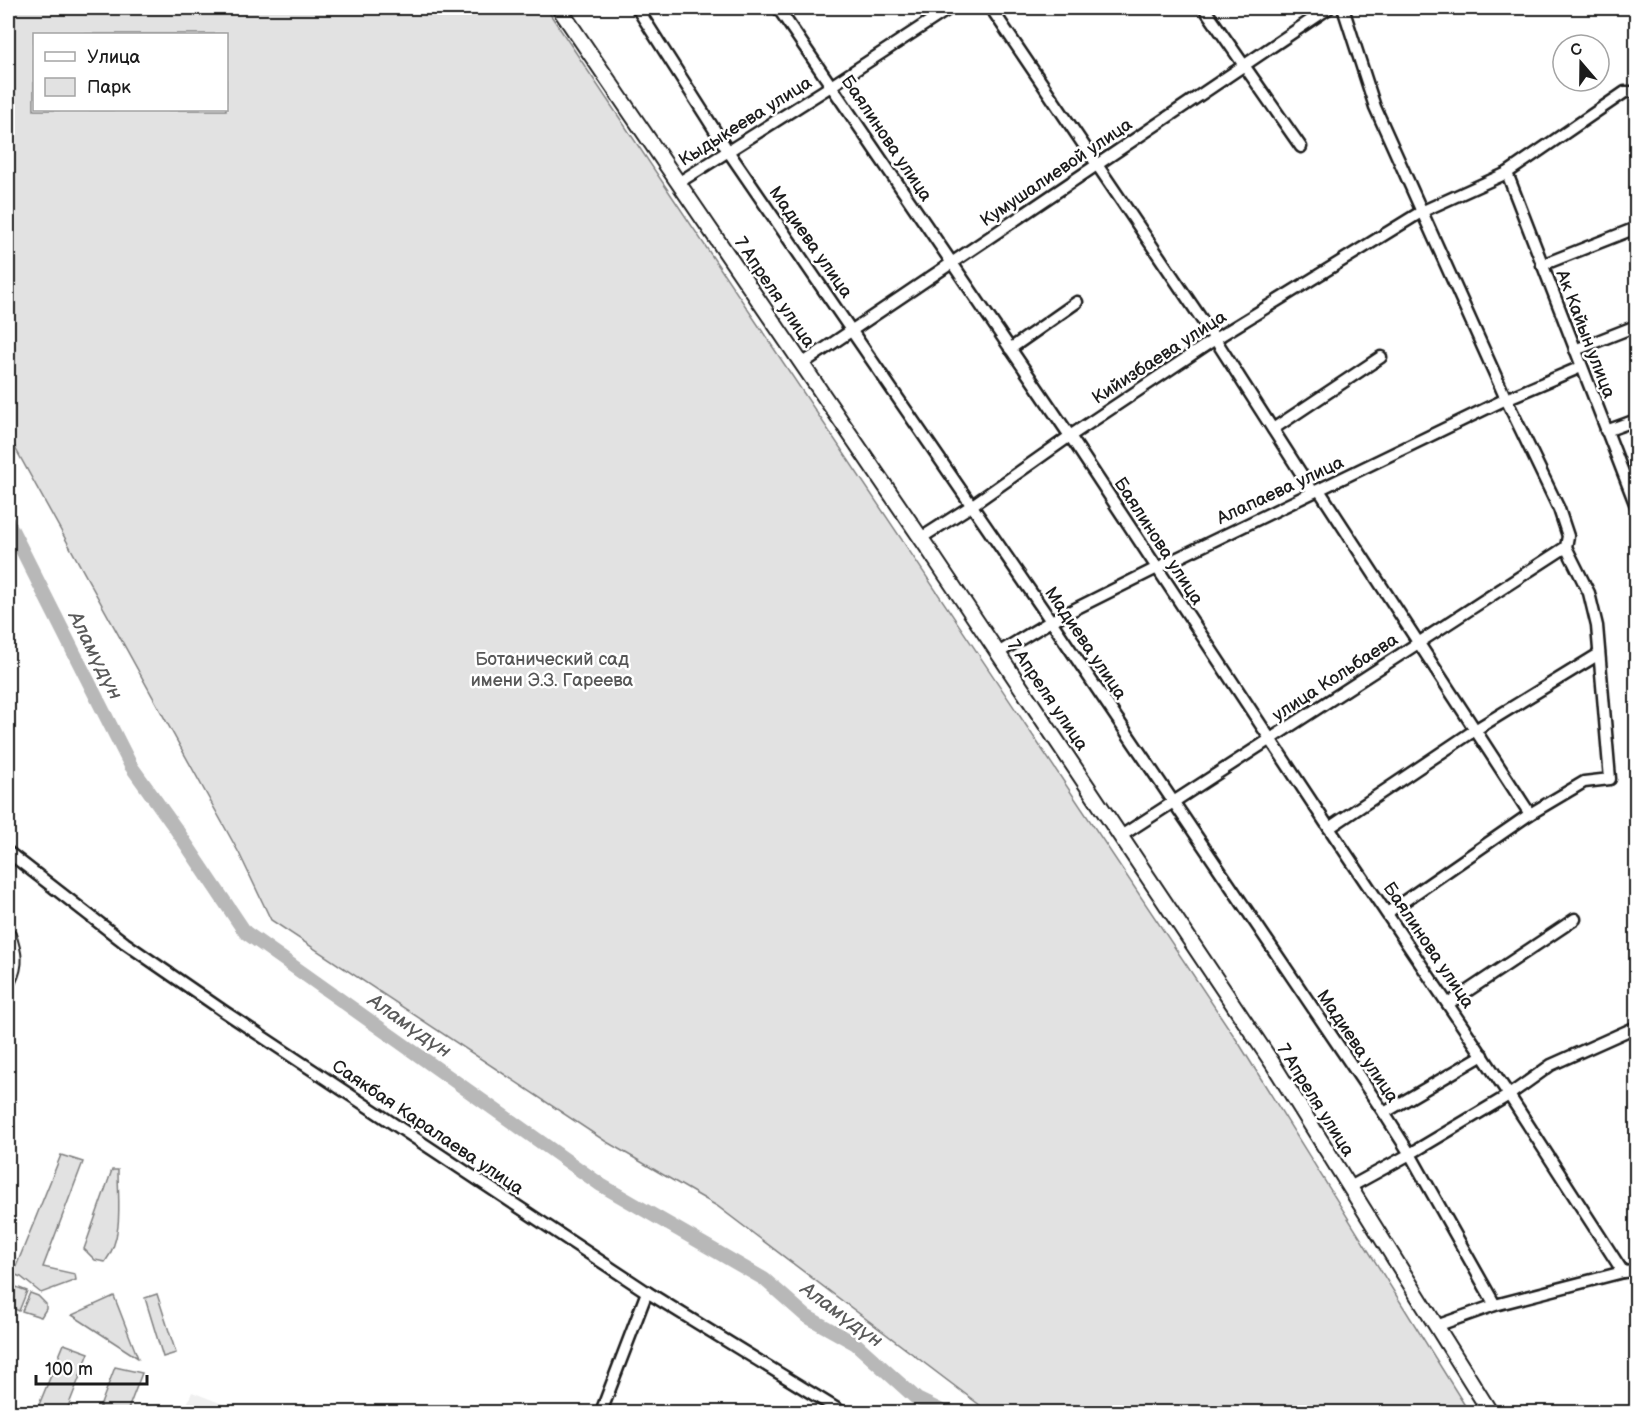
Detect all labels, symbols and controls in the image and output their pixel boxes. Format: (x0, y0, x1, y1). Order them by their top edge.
legend (33, 33, 228, 111)
north arrow (1551, 33, 1611, 93)
text: С (1568, 39, 1585, 61)
text: Улица (87, 47, 141, 68)
street label: Баялинова улица (837, 71, 937, 206)
street label: Кыдыкеева улица (675, 72, 816, 171)
text: Парк (87, 77, 131, 98)
street label: Кумушалиевой улица (976, 114, 1136, 231)
street label: Мадиева улица (764, 182, 857, 302)
street label: 7 Апреля улица (730, 233, 820, 352)
street label: Ак Кайын улица (1551, 266, 1620, 402)
street label: Кийизбаева улица (1088, 306, 1231, 409)
street label: Алапаева улица (1213, 452, 1347, 529)
street label: Баялинова улица (1110, 474, 1208, 609)
street label: Мадиева улица (1040, 583, 1131, 704)
water label: Аламүдүн (62, 606, 128, 704)
street label: улица Кольбаева (1269, 629, 1402, 726)
street label: 7 Апреля улица (1003, 636, 1093, 755)
park label: Ботанический сад имени Э.З. Гареева (471, 649, 634, 691)
street label: Баялинова улица (1379, 878, 1479, 1013)
street label: Мадиева улица (1312, 986, 1403, 1107)
water label: Аламүдүн (362, 988, 456, 1063)
street label: 7 Апреля улица (1272, 1040, 1359, 1161)
street label: Саякбая Каралаева улица (328, 1055, 528, 1200)
water label: Аламүдүн (795, 1276, 887, 1353)
scale bar (36, 1348, 147, 1386)
text: 100 m (45, 1359, 93, 1380)

